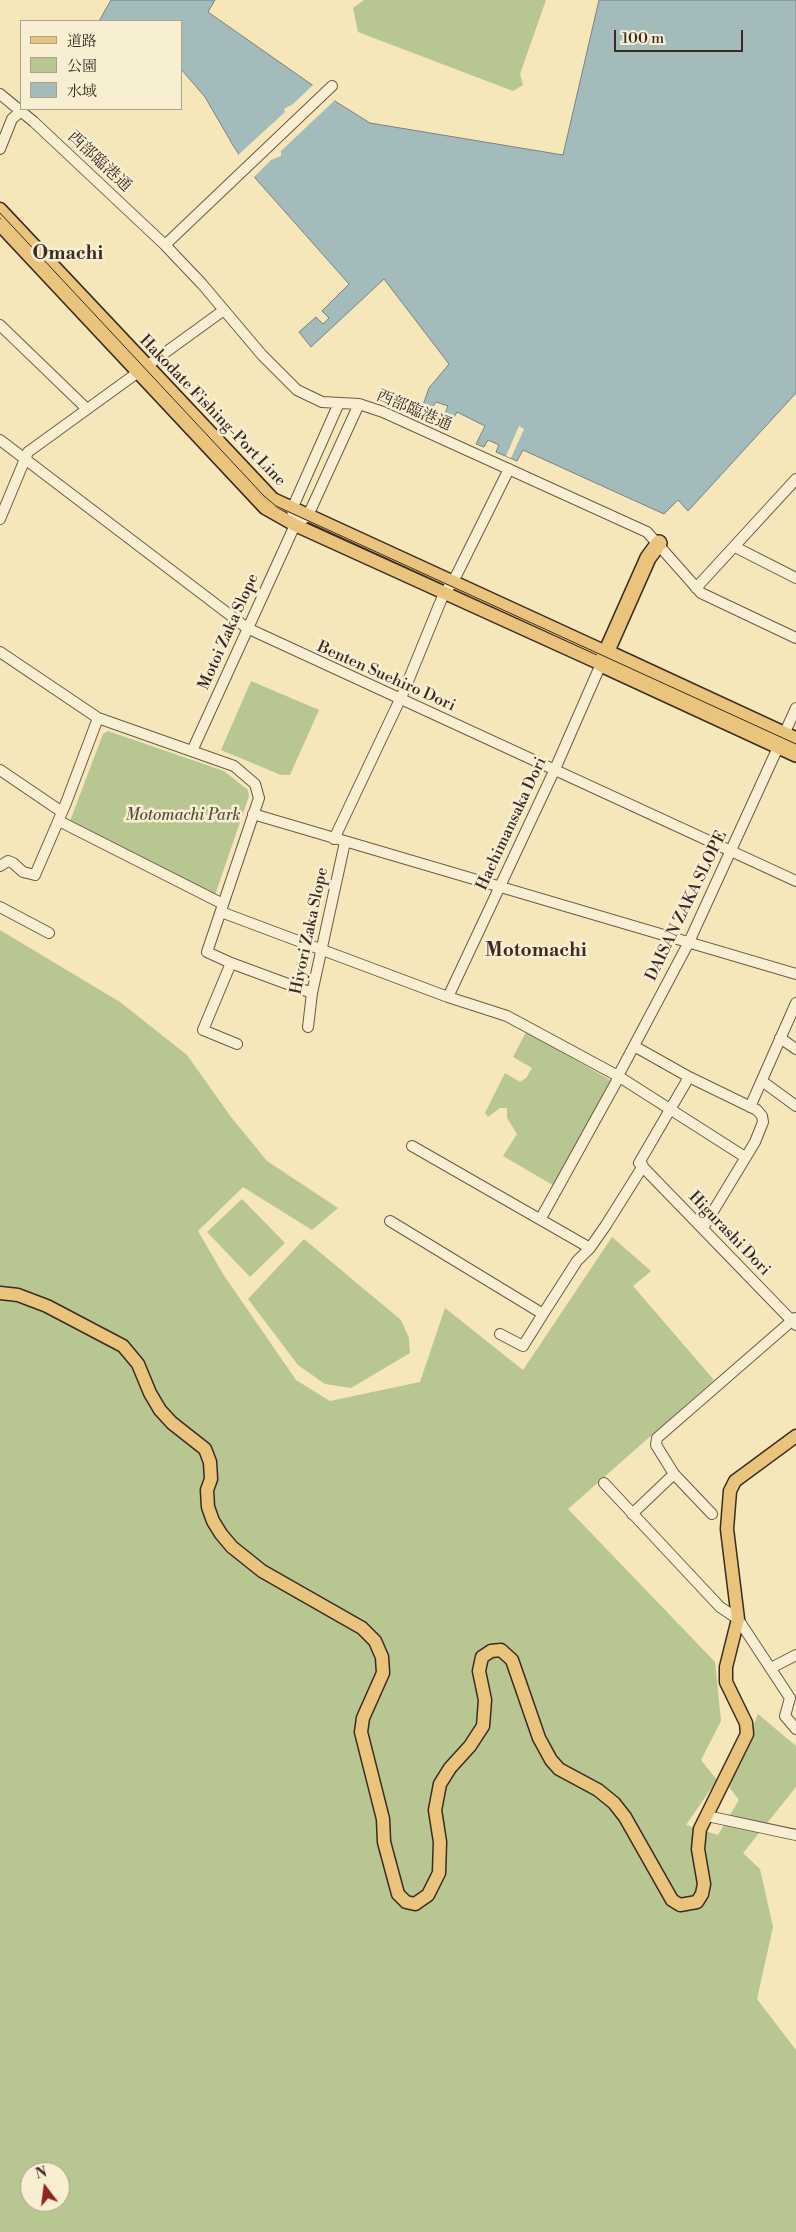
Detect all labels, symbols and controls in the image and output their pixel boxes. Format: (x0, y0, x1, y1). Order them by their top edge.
legend (20, 20, 182, 110)
scale bar (616, 20, 745, 52)
text: 100 m (622, 29, 664, 48)
text: 道路 (67, 32, 97, 51)
text: 公園 (67, 57, 97, 76)
text: 水域 (67, 82, 97, 101)
street label: 西部臨港通 (63, 128, 135, 196)
district label: Omachi (33, 243, 103, 265)
street label: Hakodate Fishing-Port Line (135, 332, 289, 490)
street label: 西部臨港通 (373, 387, 455, 435)
street label: Motoi Zaka Slope (195, 571, 263, 693)
street label: Benten Suehiro Dori (314, 638, 458, 716)
street label: Hachimansaka Dori (473, 754, 551, 894)
park label: Motomachi Park (125, 806, 241, 826)
street label: DAISAN ZAKA SLOPE (642, 828, 732, 984)
street label: Hiyori Zaka Slope (287, 866, 333, 996)
district label: Motomachi (485, 940, 587, 962)
street label: Higurashi Dori (684, 1188, 774, 1280)
north arrow (20, 2162, 70, 2212)
text: N (34, 2163, 49, 2184)

